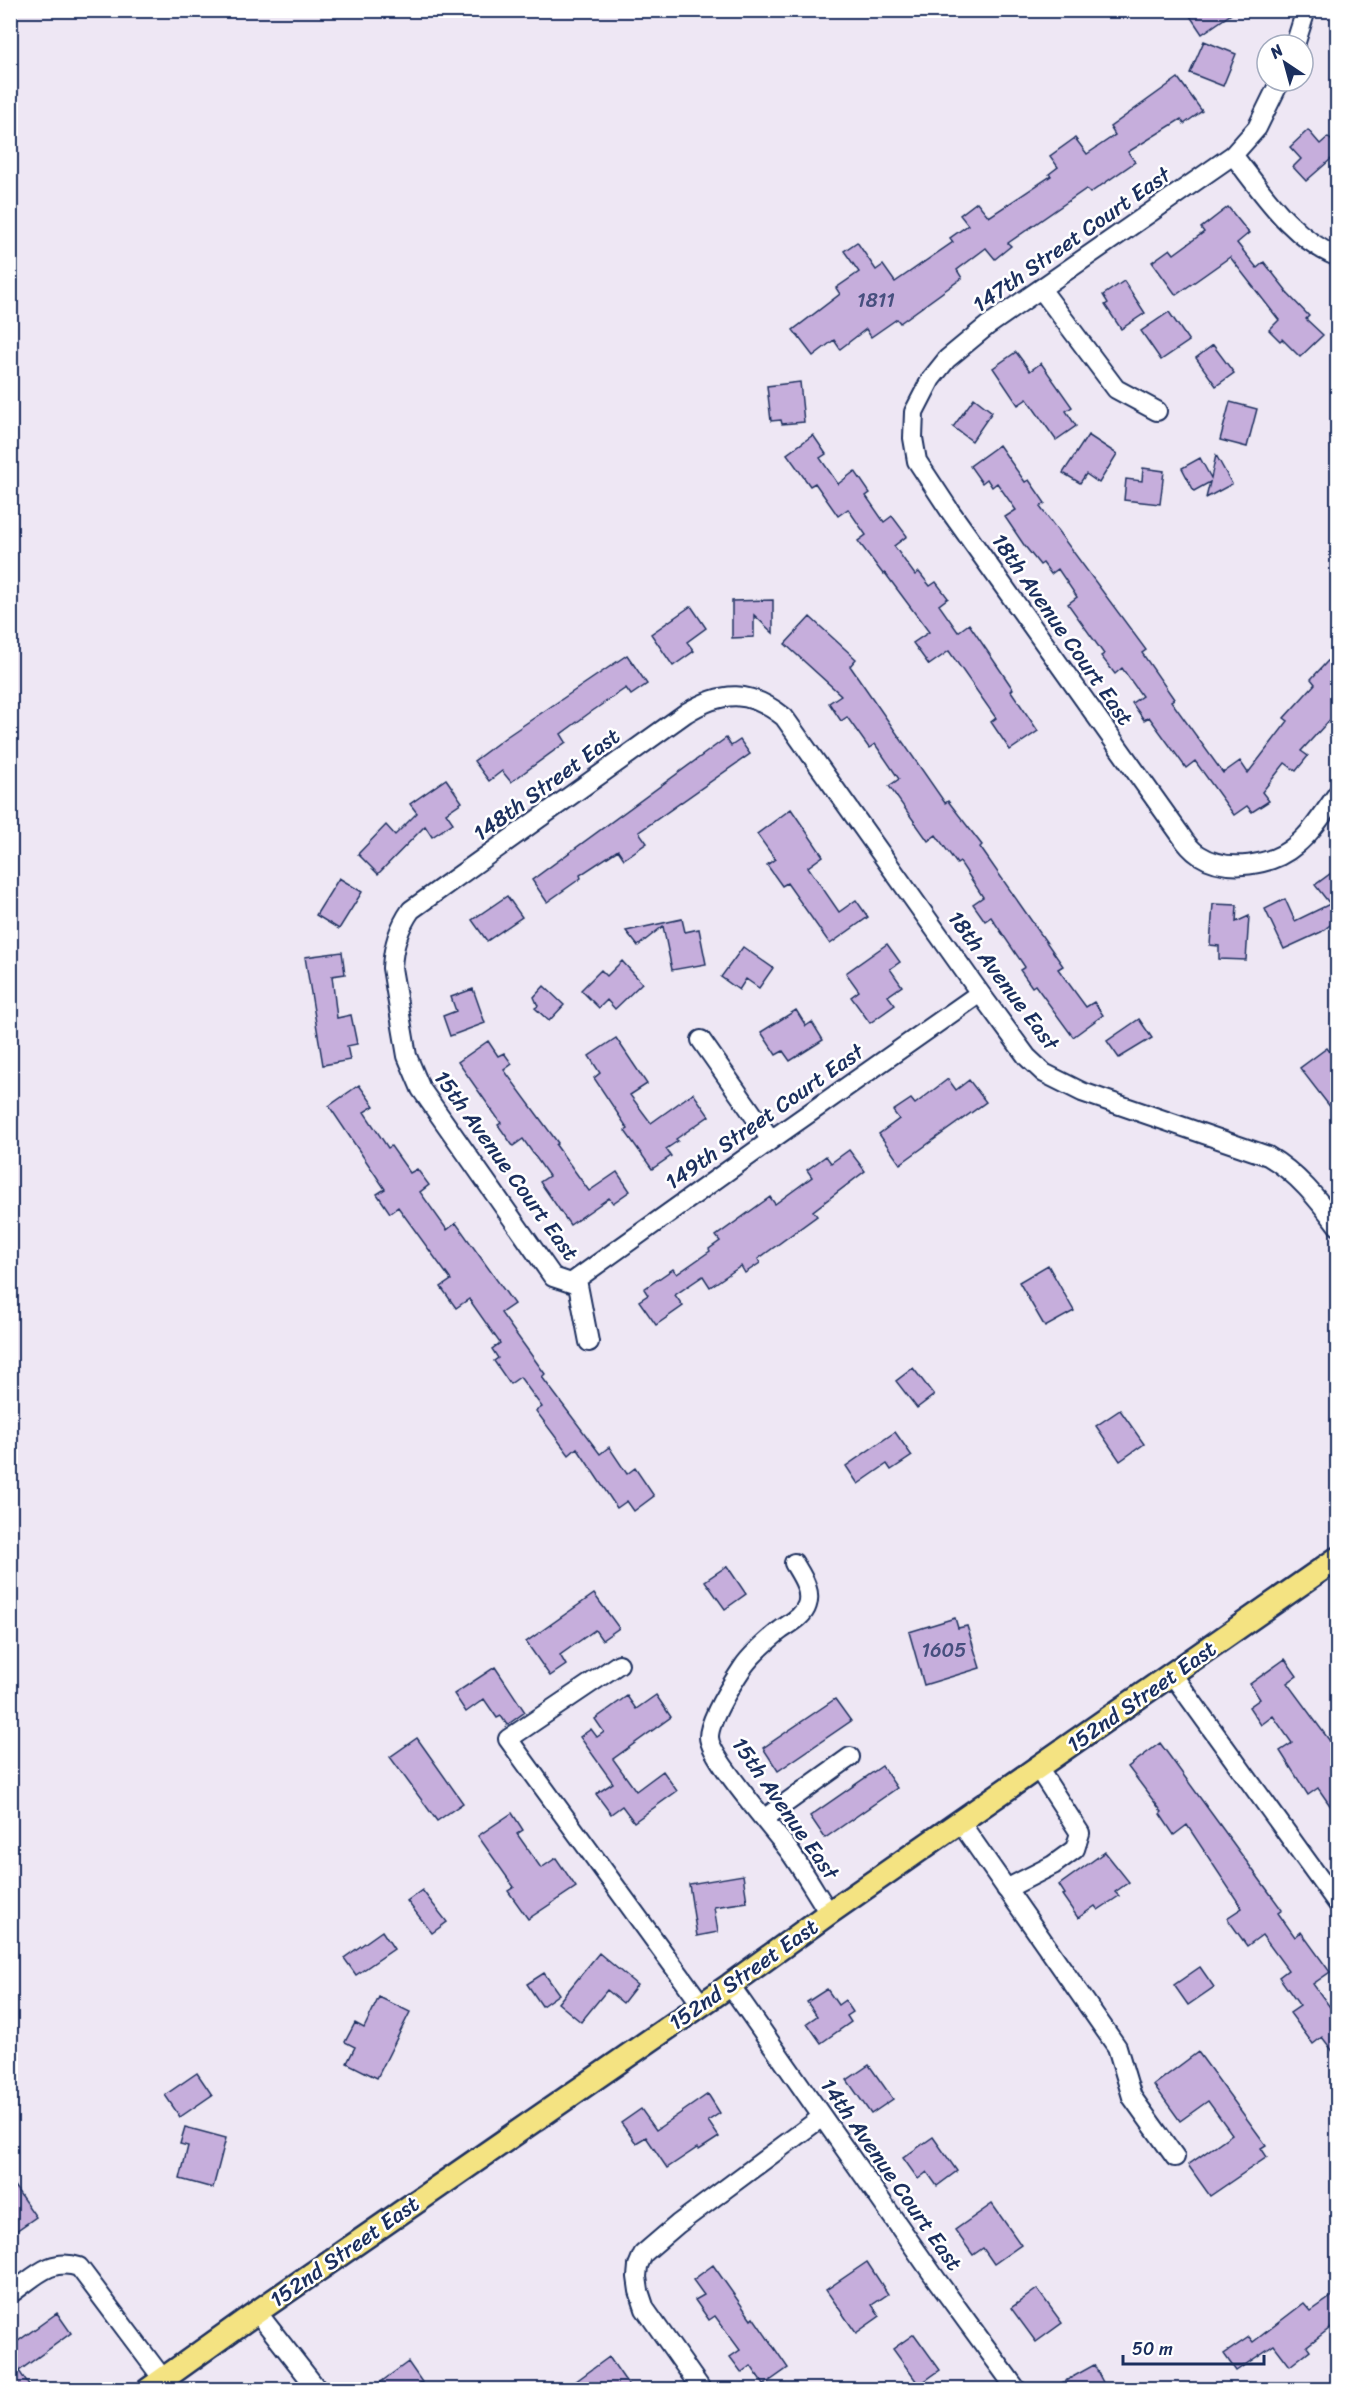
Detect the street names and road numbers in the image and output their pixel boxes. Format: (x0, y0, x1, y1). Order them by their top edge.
street label: 147th Street Court East (964, 155, 1180, 323)
street label: 18th Avenue Court East (981, 525, 1144, 734)
street label: 148th Street East (464, 717, 629, 852)
street label: 18th Avenue East (938, 902, 1070, 1060)
street label: 149th Street Court East (656, 1032, 873, 1200)
street label: 15th Avenue Court East (424, 1061, 590, 1270)
street label: 152nd Street East (1058, 1630, 1225, 1763)
street label: 15th Avenue East (721, 1728, 850, 1889)
street label: 152nd Street East (660, 1908, 827, 2041)
street label: 14th Avenue Court East (810, 2069, 973, 2280)
street label: 152nd Street East (261, 2185, 428, 2318)

